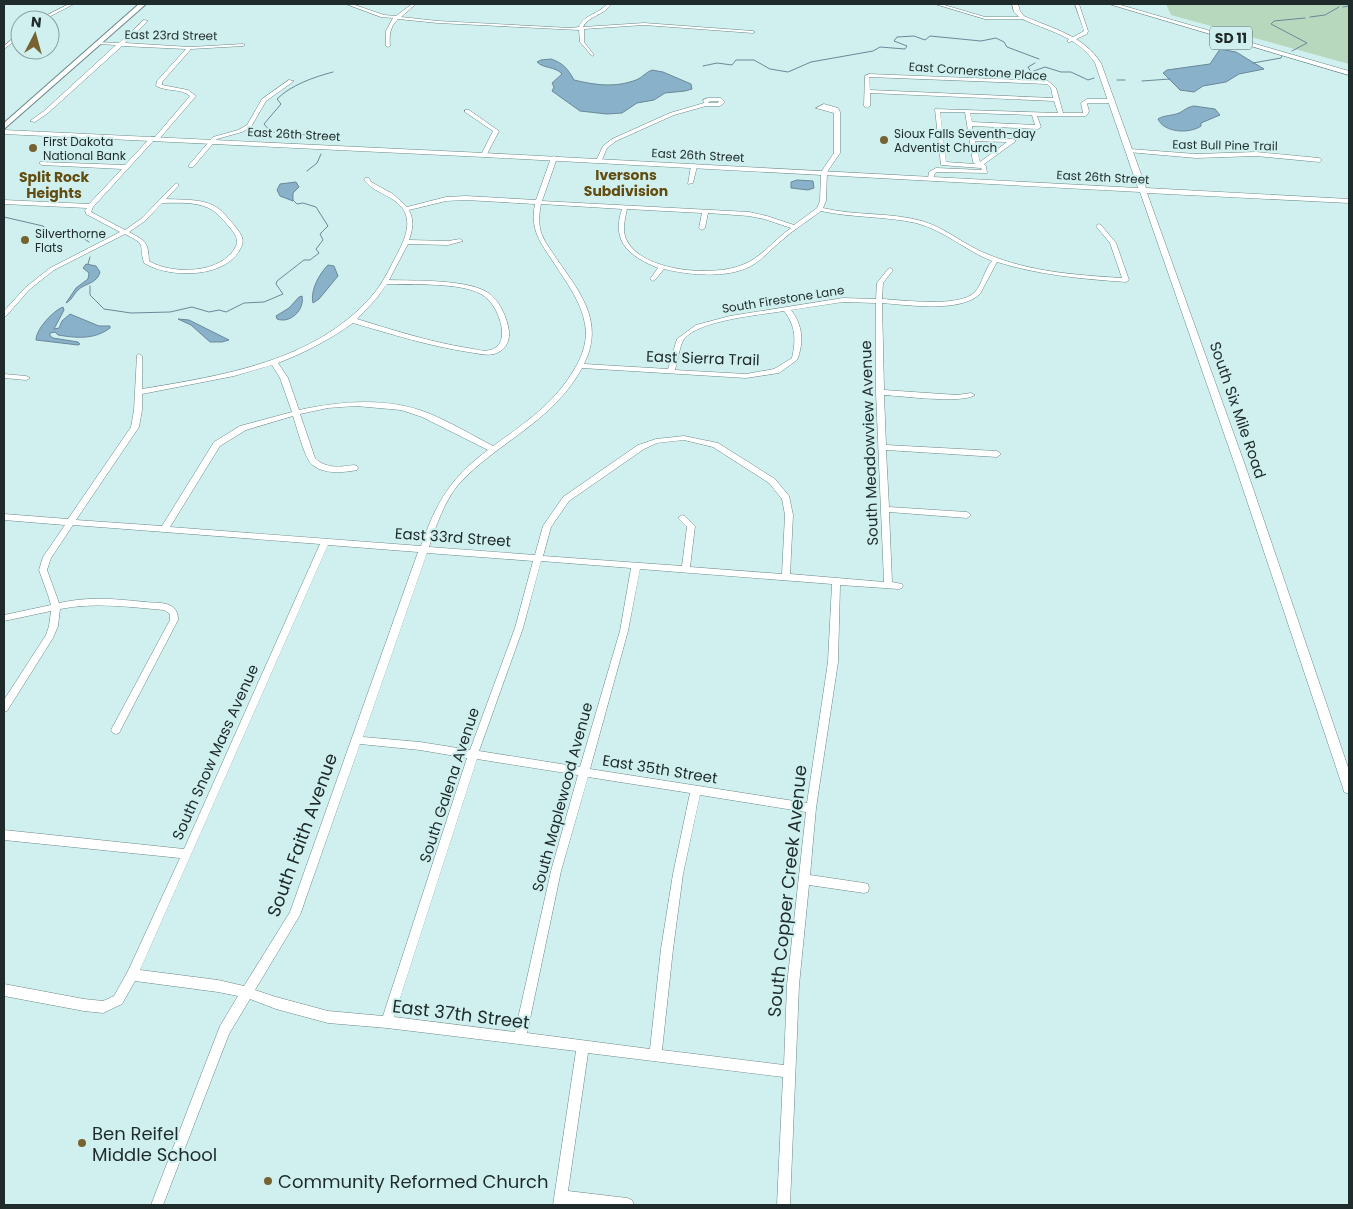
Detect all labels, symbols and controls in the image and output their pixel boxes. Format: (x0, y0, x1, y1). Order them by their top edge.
north arrow (10, 10, 60, 60)
text: N (30, 12, 43, 33)
street label: East 23rd Street (124, 26, 218, 44)
road number: SD 11 (1210, 26, 1252, 49)
street label: East Cornerstone Place (908, 58, 1048, 84)
street label: East 26th Street (247, 123, 341, 145)
place label: Sioux Falls Seventh-day Adventist Church (894, 125, 1036, 156)
place label: First Dakota National Bank (43, 133, 127, 164)
marker: Sioux Falls Seventh-day Adventist Church (878, 134, 890, 146)
street label: East Bull Pine Trail (1172, 136, 1278, 154)
marker: First Dakota National Bank (27, 142, 39, 154)
street label: East 26th Street (651, 144, 745, 166)
district label: Iversons Subdivision (584, 165, 668, 201)
street label: East 26th Street (1056, 166, 1150, 188)
district label: Split Rock Heights (19, 167, 89, 203)
place label: Silverthorne Flats (35, 225, 106, 256)
marker: Silverthorne Flats (19, 234, 31, 246)
street label: South Firestone Lane (721, 281, 845, 317)
street label: South Six Mile Road (1205, 339, 1271, 481)
street label: South Meadowview Avenue (855, 340, 883, 546)
street label: East Sierra Trail (646, 346, 760, 370)
street label: East 33rd Street (394, 522, 512, 552)
street label: South Snow Mass Avenue (167, 661, 263, 843)
street label: South Maplewood Avenue (527, 700, 597, 894)
street label: South Galena Avenue (414, 705, 484, 865)
street label: South Faith Avenue (261, 750, 343, 920)
street label: East 35th Street (601, 750, 719, 788)
street label: South Copper Creek Avenue (761, 764, 813, 1018)
street label: East 37th Street (391, 993, 531, 1035)
place label: Ben Reifel Middle School (92, 1121, 217, 1167)
marker: Ben Reifel Middle School (76, 1137, 88, 1149)
place label: Community Reformed Church (278, 1169, 548, 1194)
marker: Community Reformed Church (262, 1175, 274, 1187)

